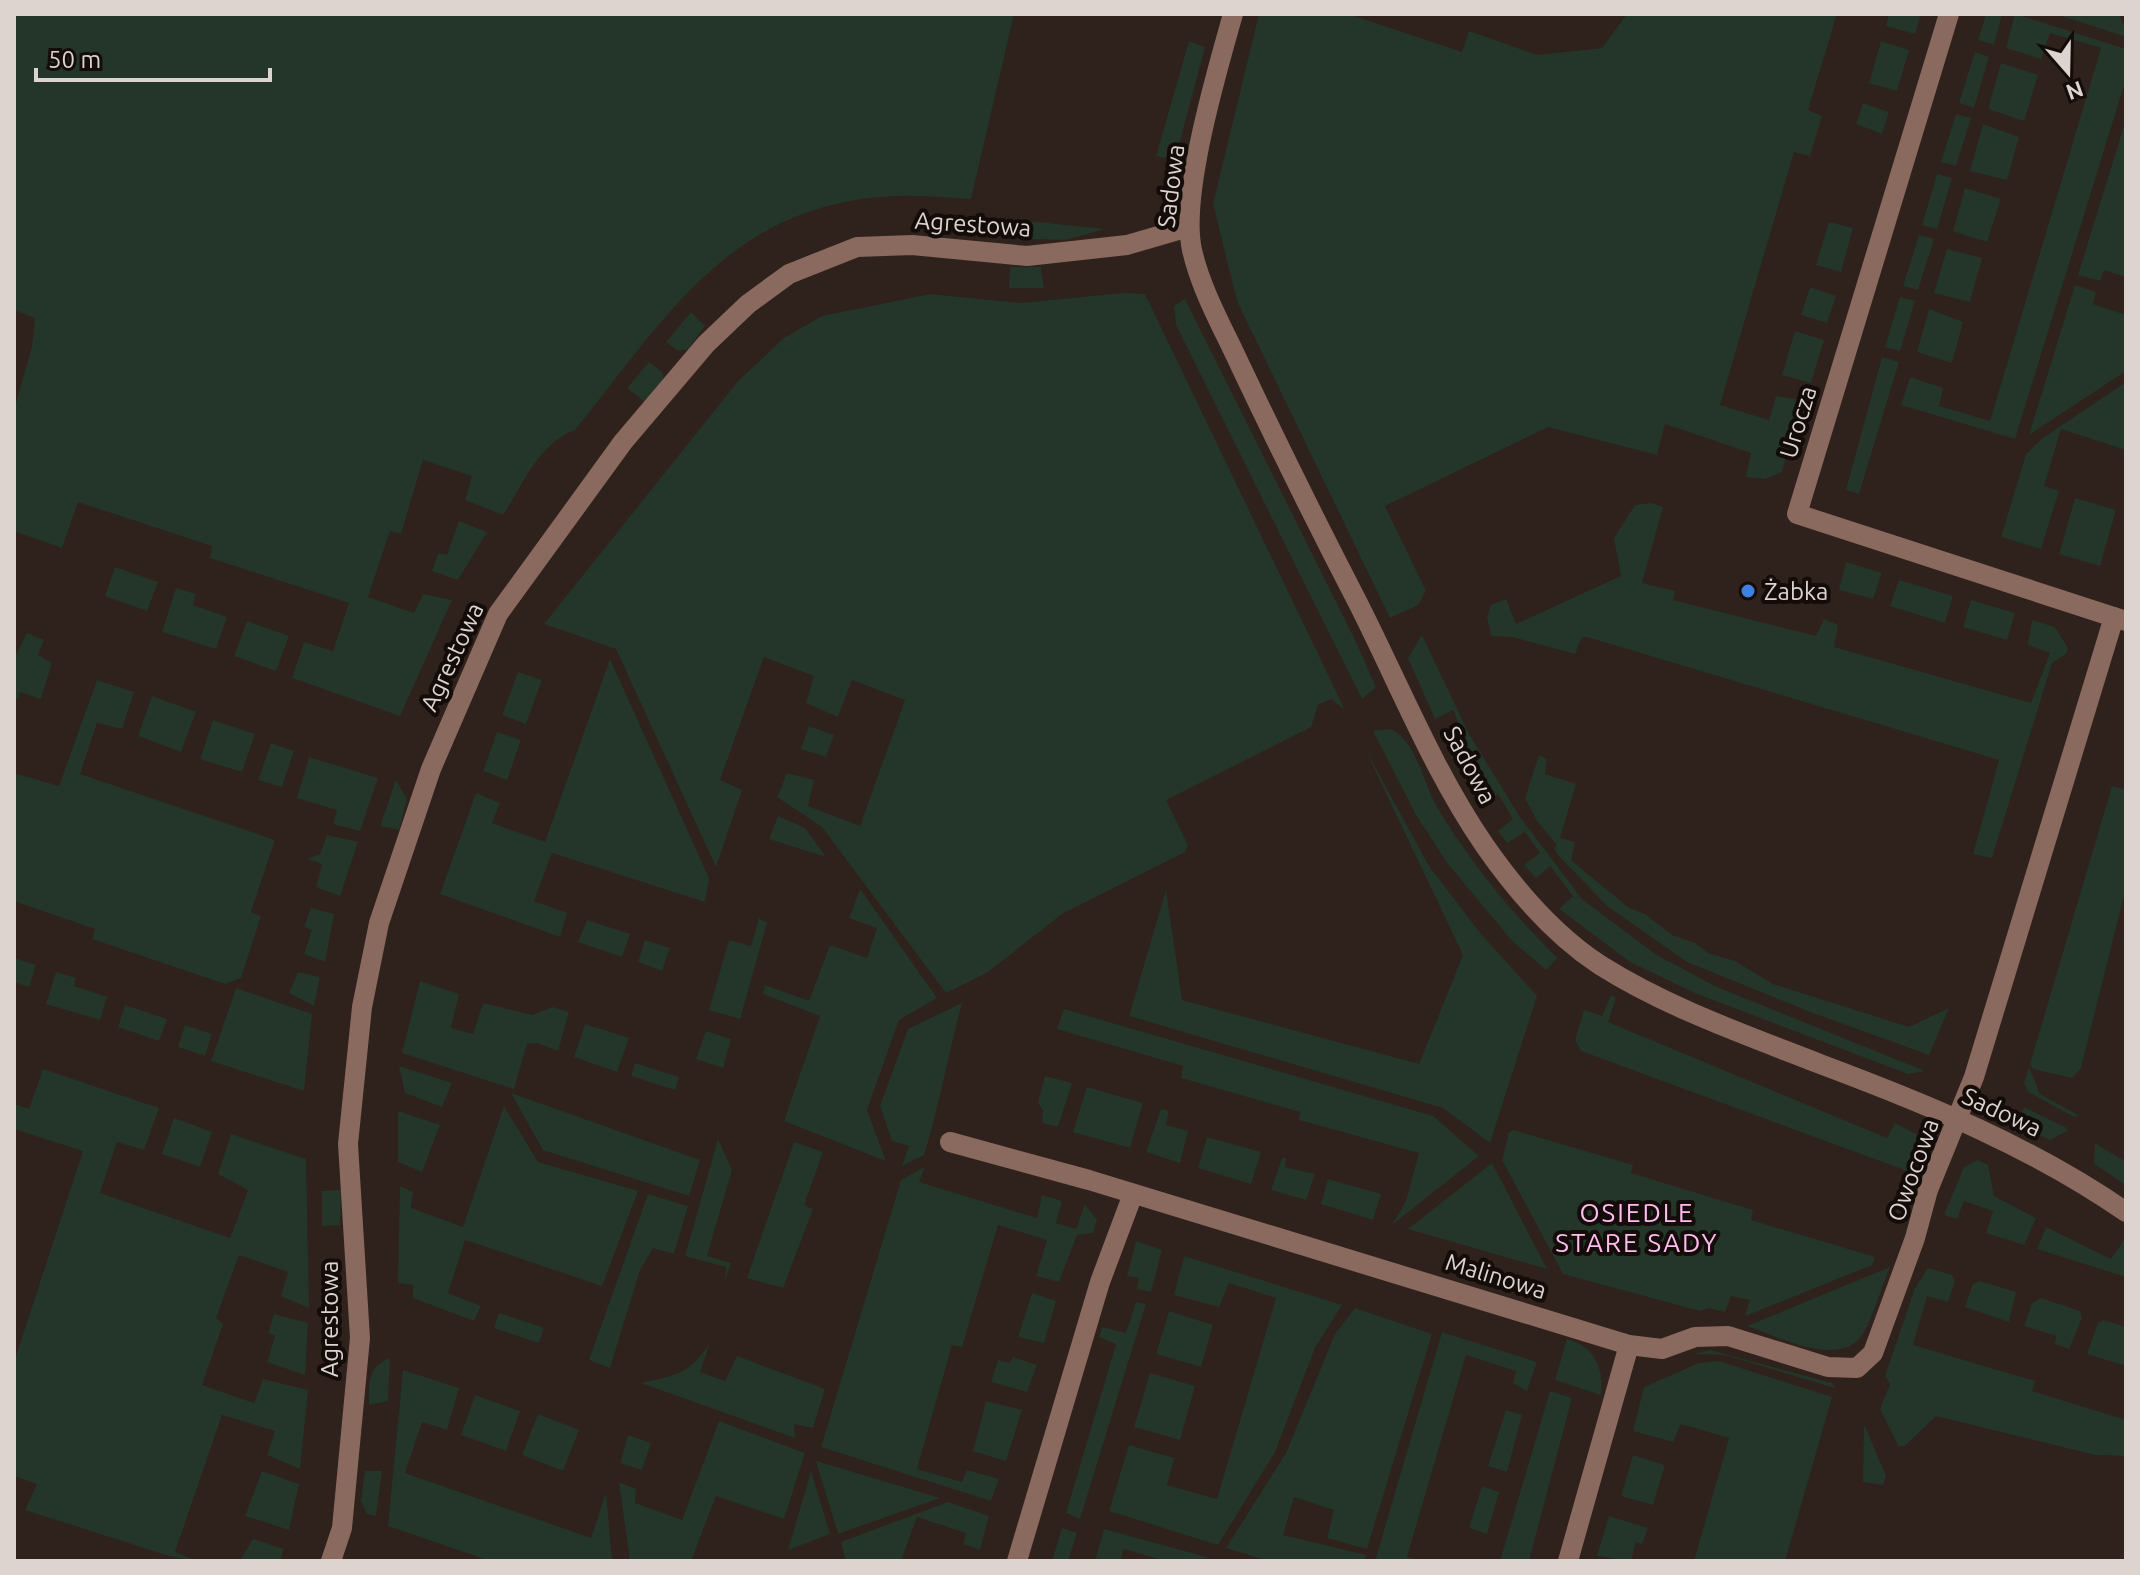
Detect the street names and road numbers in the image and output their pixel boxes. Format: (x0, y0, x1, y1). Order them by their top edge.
street label: Sadowa (1152, 143, 1190, 229)
street label: Agrestowa (914, 206, 1032, 242)
street label: Urocza (1774, 383, 1822, 461)
street label: Agrestowa (415, 599, 489, 715)
street label: Sadowa (1438, 722, 1502, 808)
street label: Sadowa (1958, 1082, 2046, 1142)
street label: Owocowa (1882, 1115, 1944, 1225)
street label: Malinowa (1442, 1248, 1550, 1304)
street label: Agrestowa (316, 1261, 343, 1377)

